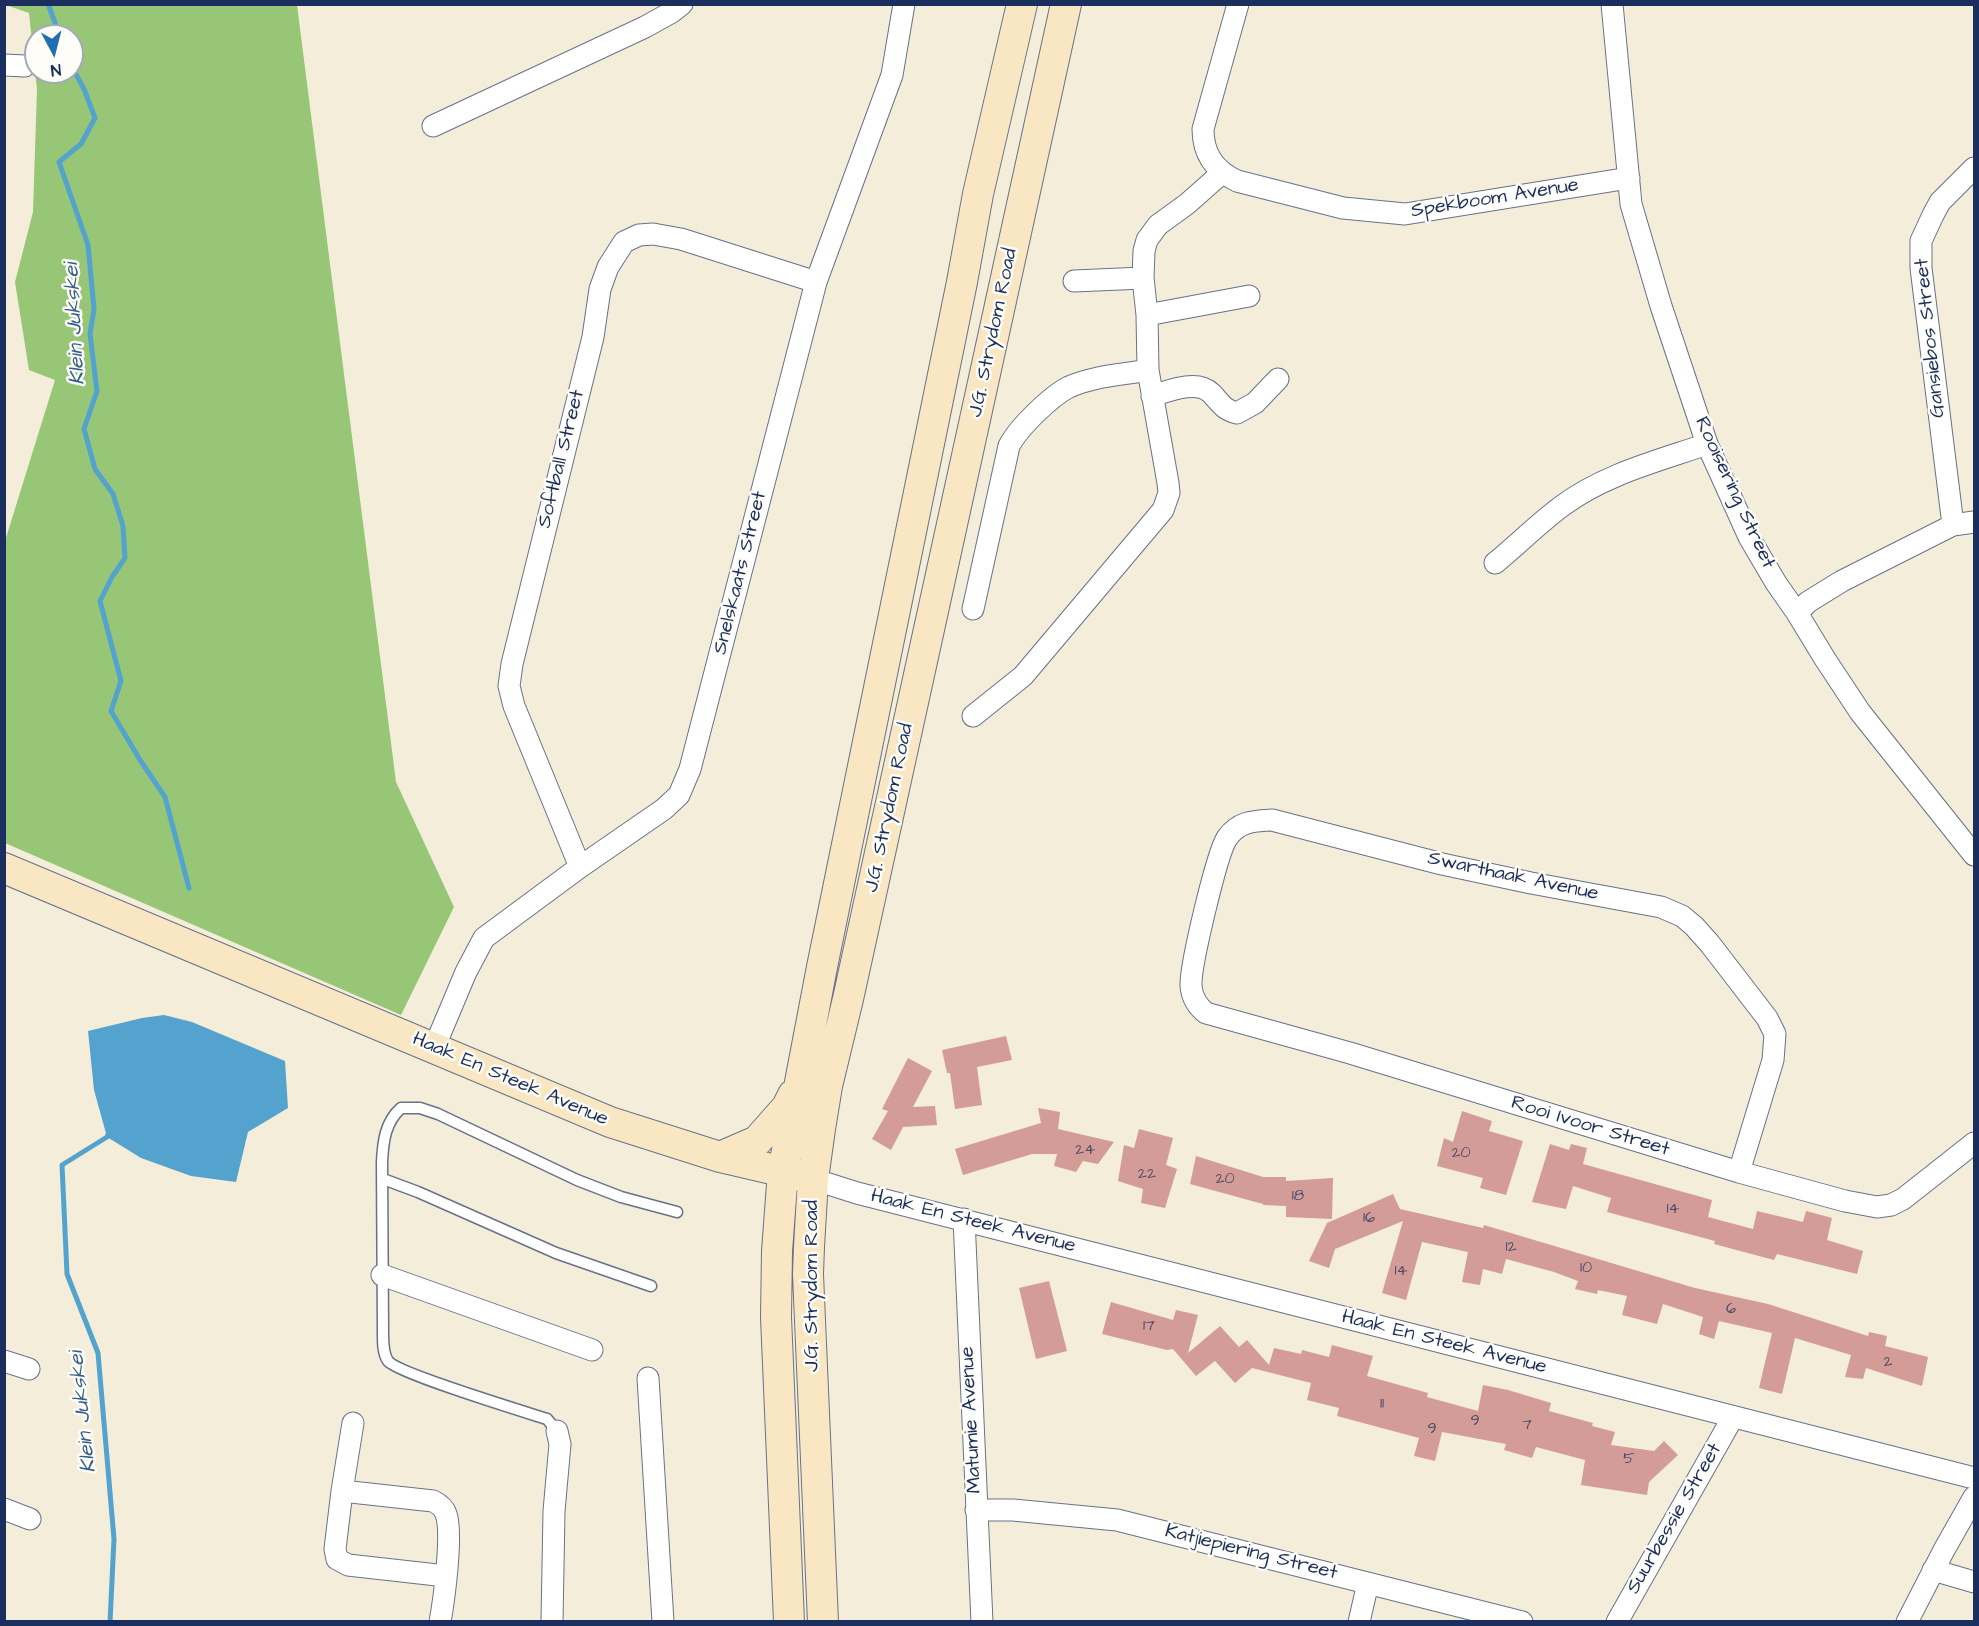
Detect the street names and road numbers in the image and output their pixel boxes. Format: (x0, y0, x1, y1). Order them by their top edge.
street label: Spekboom Avenue (1409, 174, 1581, 224)
street label: J.G. Strydom Road (964, 246, 1024, 420)
street label: Gansiebos Street (1911, 257, 1951, 419)
street label: Softball Street (533, 387, 591, 531)
street label: Rooisering Street (1688, 413, 1780, 573)
street label: Snelskaats Street (709, 489, 773, 657)
street label: J.G. Strydom Road (860, 721, 920, 895)
street label: Swarthaak Avenue (1425, 847, 1601, 907)
street label: Haak En Steek Avenue (408, 1028, 612, 1132)
street label: Rooi Ivoor Street (1508, 1091, 1672, 1163)
street label: Haak En Steek Avenue (868, 1185, 1078, 1259)
street label: J.G. Strydom Road (801, 1200, 825, 1372)
street label: Haak En Steek Avenue (1339, 1306, 1549, 1380)
street label: Matumie Avenue (956, 1346, 988, 1494)
street label: Suurbessie Street (1622, 1439, 1728, 1599)
street label: Katjiepiering Street (1162, 1520, 1340, 1586)

